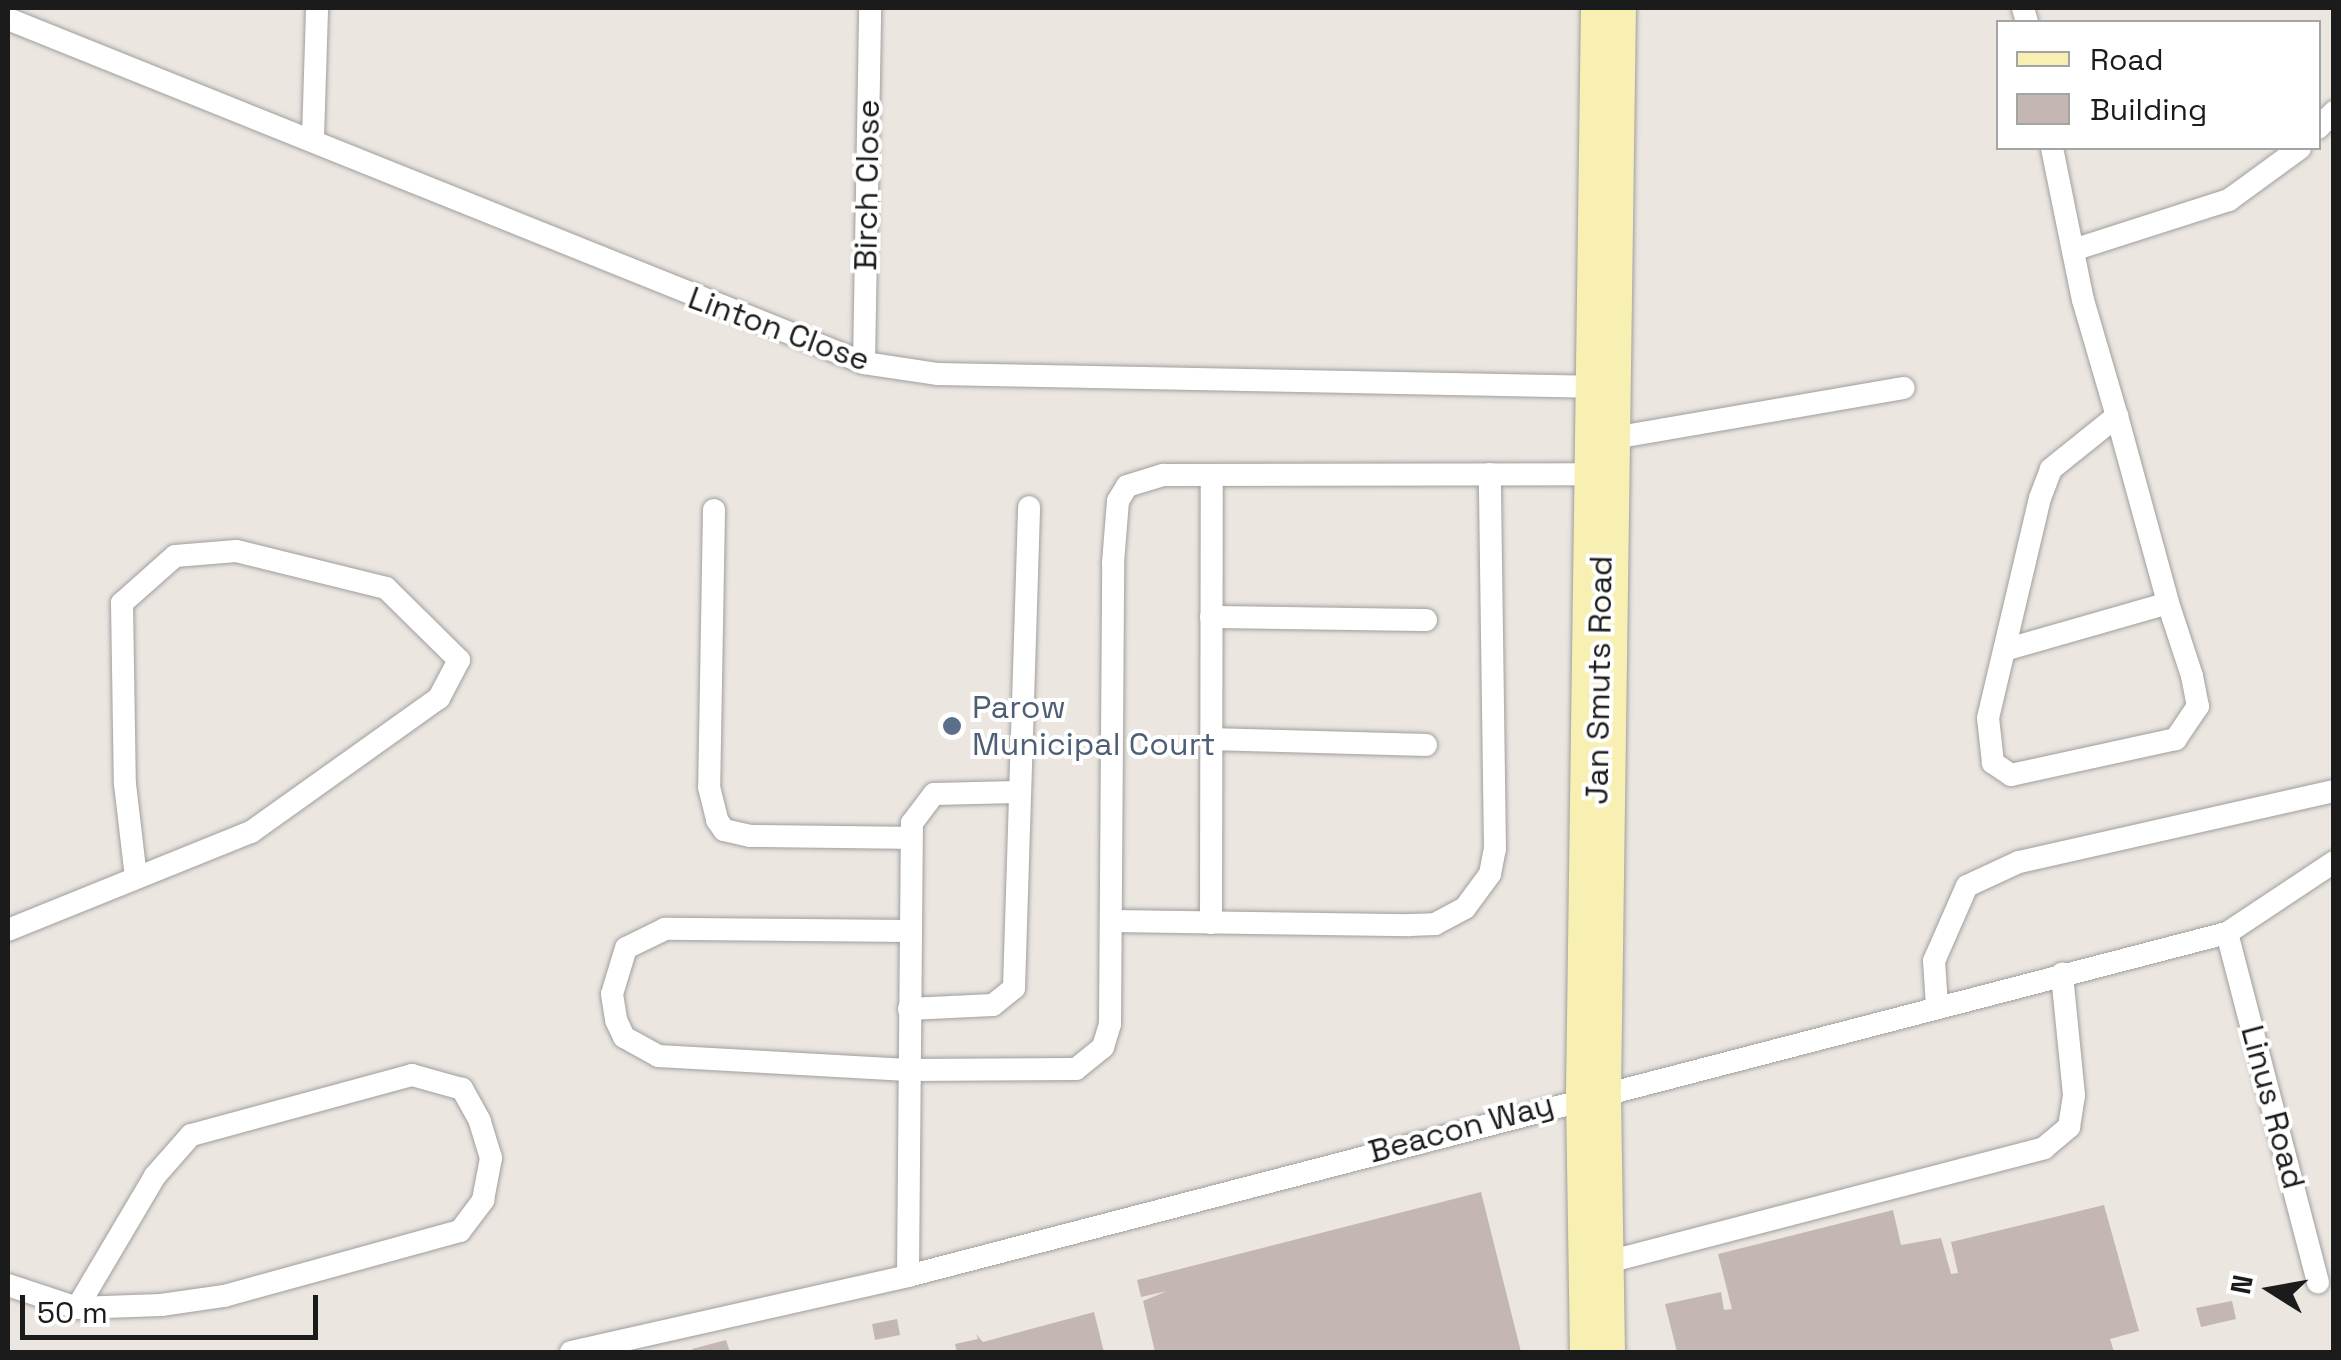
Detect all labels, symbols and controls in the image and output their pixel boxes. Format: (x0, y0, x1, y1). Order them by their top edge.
legend (1996, 20, 2321, 150)
text: Road (2090, 40, 2164, 79)
text: Building (2090, 90, 2207, 129)
street label: Birch Close (846, 99, 888, 271)
street label: Linton Close (683, 278, 875, 380)
street label: Jan Smuts Road (1578, 555, 1620, 805)
place label: Parow Municipal Court (972, 689, 1215, 764)
marker: Parow Municipal Court (941, 715, 963, 737)
street label: Linus Road (2233, 1021, 2313, 1193)
street label: Beacon Way (1364, 1085, 1558, 1171)
north arrow (2221, 1240, 2321, 1340)
text: N (2222, 1272, 2261, 1297)
scale bar (25, 1275, 322, 1337)
text: 50 m (37, 1293, 108, 1332)

